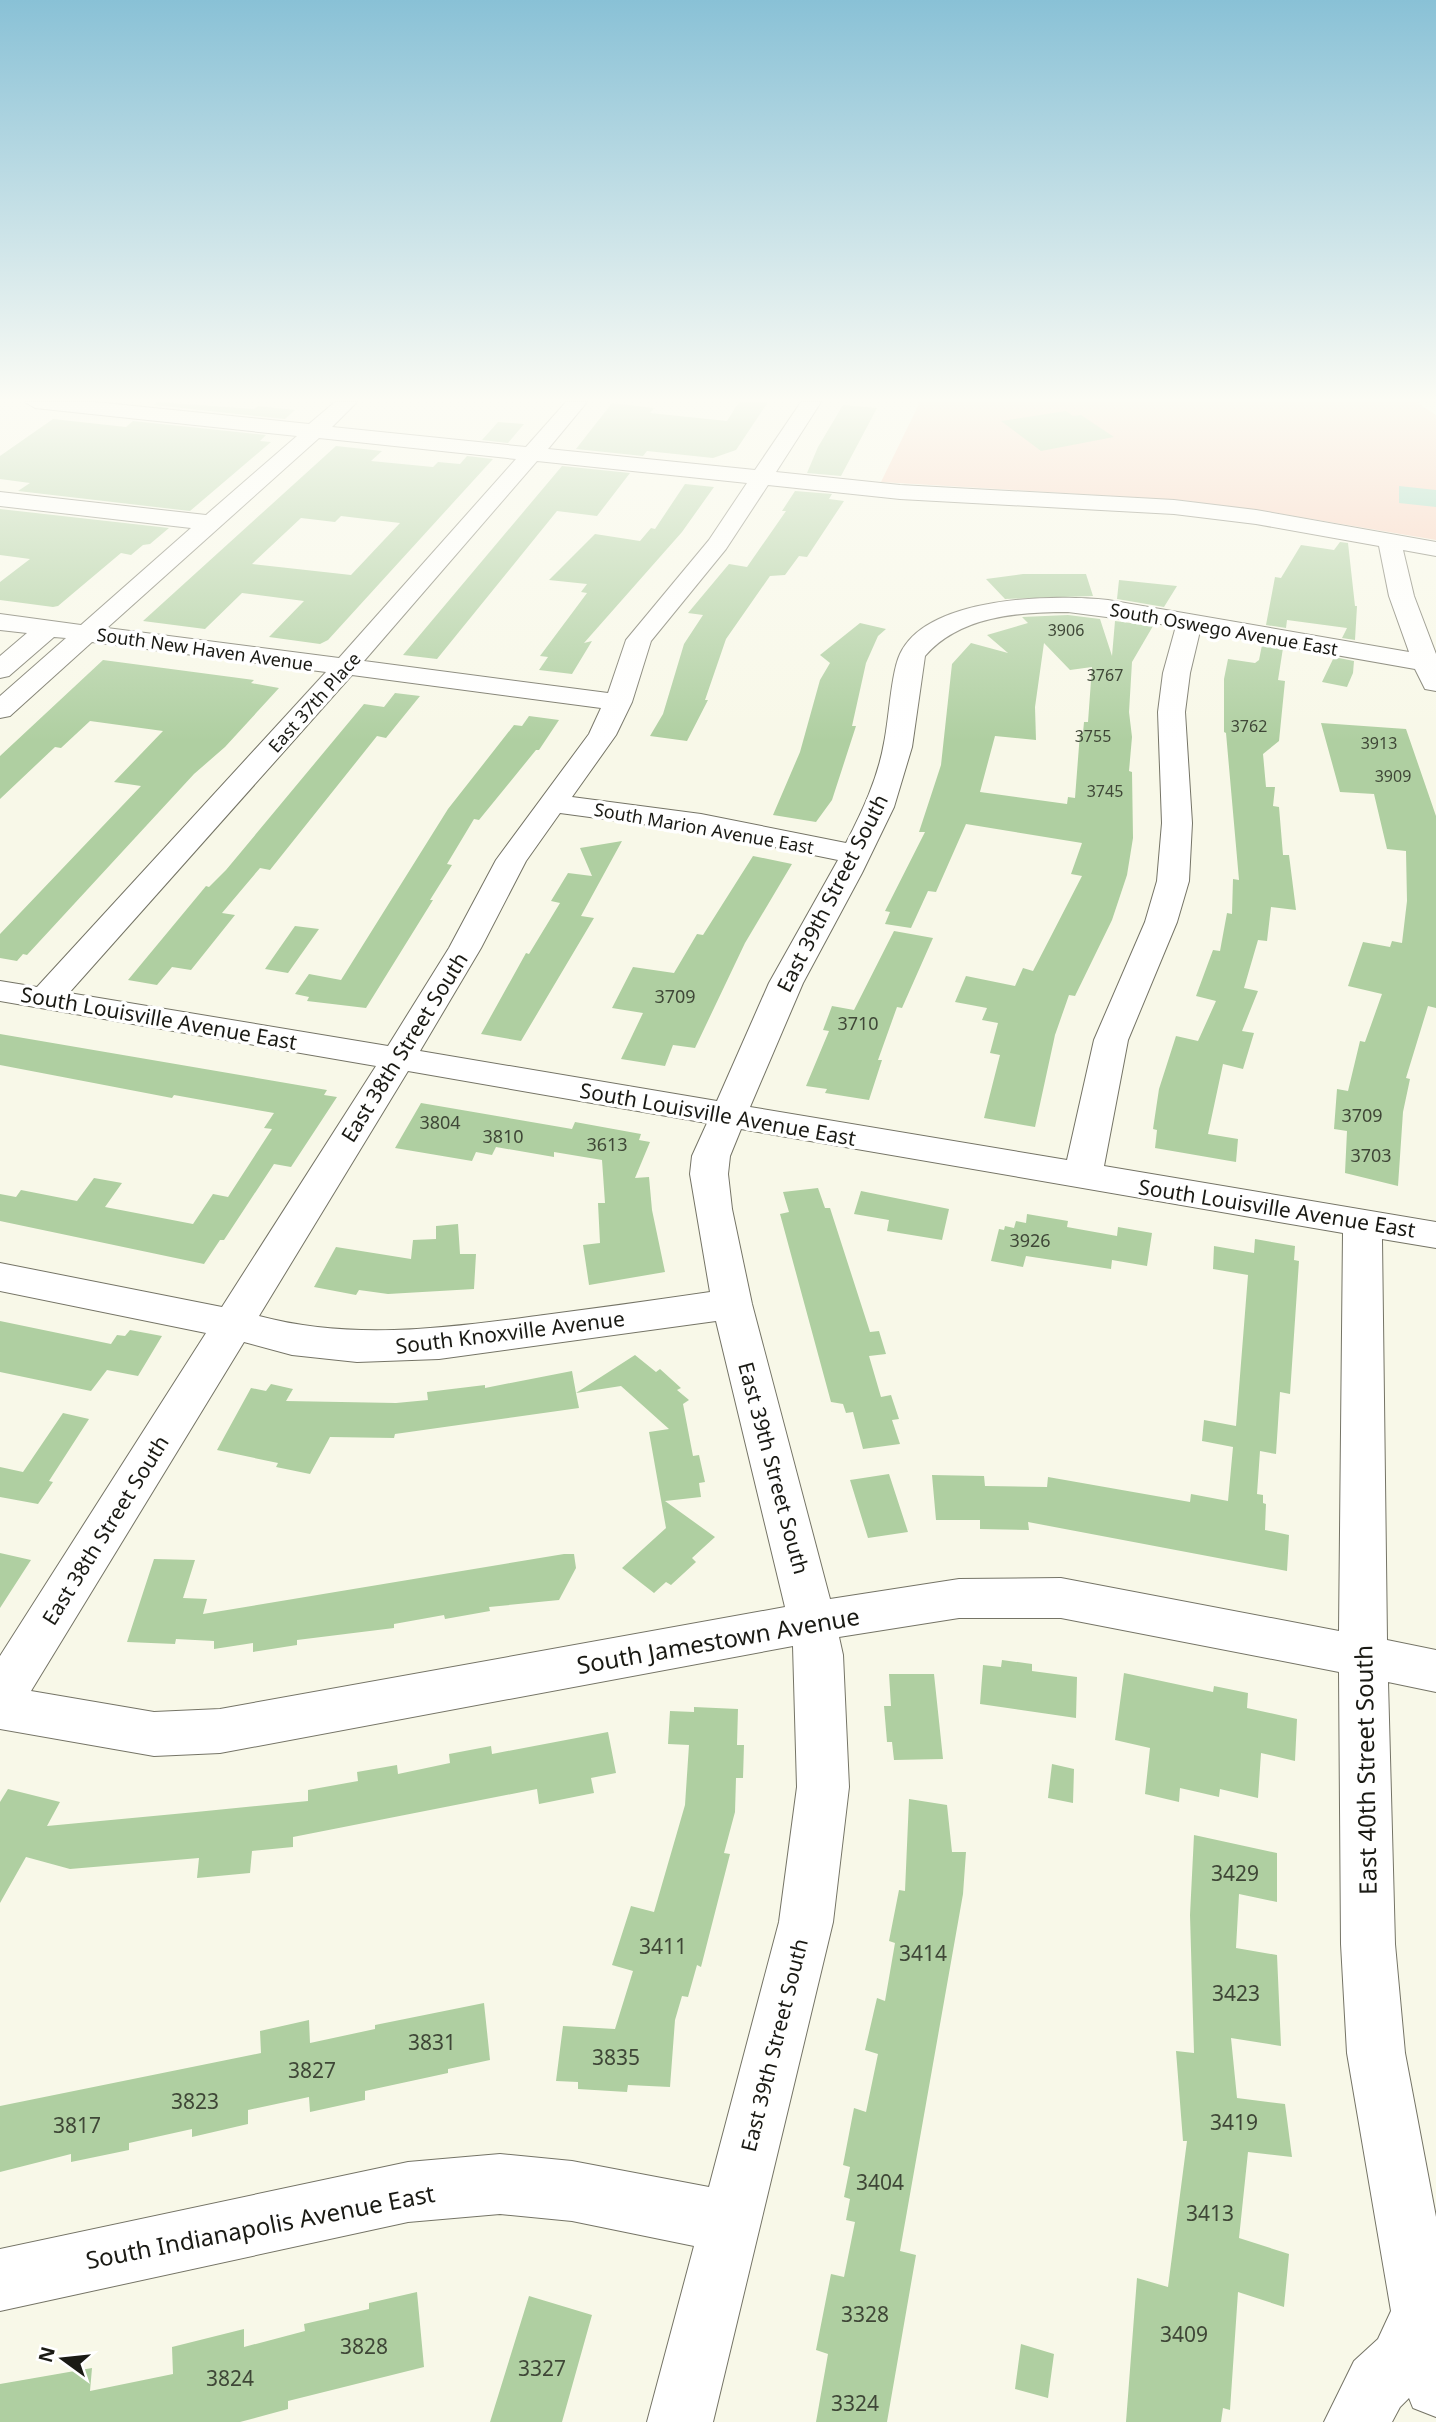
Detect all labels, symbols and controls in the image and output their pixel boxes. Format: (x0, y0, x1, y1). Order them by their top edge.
street label: South Oswego Avenue East (1108, 597, 1340, 661)
house number: 3906 (1048, 619, 1084, 641)
street label: South New Haven Avenue (95, 622, 315, 676)
street label: East 37th Place (263, 647, 365, 757)
house number: 3767 (1087, 664, 1123, 686)
house number: 3762 (1231, 715, 1267, 737)
house number: 3755 (1075, 725, 1111, 747)
house number: 3913 (1361, 732, 1397, 754)
house number: 3909 (1375, 765, 1411, 787)
house number: 3745 (1087, 780, 1123, 802)
street label: East 39th Street South (770, 789, 894, 997)
street label: South Marion Avenue East (592, 797, 816, 859)
street label: East 38th Street South (334, 947, 474, 1147)
street label: South Louisville Avenue East (19, 980, 300, 1056)
house number: 3709 (654, 984, 696, 1008)
house number: 3710 (837, 1011, 879, 1035)
street label: South Louisville Avenue East (578, 1076, 859, 1152)
house number: 3709 (1341, 1103, 1383, 1127)
house number: 3804 (419, 1110, 461, 1134)
house number: 3810 (482, 1124, 524, 1148)
house number: 3613 (586, 1132, 628, 1156)
house number: 3703 (1350, 1143, 1392, 1167)
street label: South Louisville Avenue East (1137, 1172, 1418, 1244)
house number: 3926 (1009, 1228, 1051, 1252)
street label: South Knoxville Avenue (394, 1304, 626, 1360)
street label: East 39th Street South (732, 1359, 816, 1577)
street label: East 38th Street South (35, 1430, 175, 1630)
street label: South Jamestown Avenue (574, 1599, 862, 1681)
street label: East 40th Street South (1346, 1645, 1384, 1895)
house number: 3429 (1211, 1859, 1259, 1887)
house number: 3411 (639, 1932, 687, 1960)
street label: East 39th Street South (734, 1936, 814, 2154)
house number: 3414 (899, 1939, 947, 1967)
house number: 3423 (1212, 1979, 1260, 2007)
house number: 3831 (408, 2028, 456, 2056)
house number: 3835 (592, 2043, 640, 2071)
house number: 3827 (288, 2056, 336, 2084)
house number: 3823 (171, 2087, 219, 2115)
house number: 3419 (1210, 2108, 1258, 2136)
house number: 3817 (53, 2111, 101, 2139)
house number: 3404 (856, 2168, 904, 2196)
street label: South Indianapolis Avenue East (83, 2176, 438, 2276)
house number: 3413 (1186, 2199, 1234, 2227)
house number: 3328 (841, 2300, 889, 2328)
house number: 3409 (1160, 2320, 1208, 2348)
north arrow (28, 2324, 98, 2394)
house number: 3828 (340, 2332, 388, 2360)
text: N (32, 2344, 61, 2365)
house number: 3327 (518, 2354, 566, 2382)
house number: 3824 (206, 2364, 254, 2392)
house number: 3324 (831, 2389, 879, 2417)

